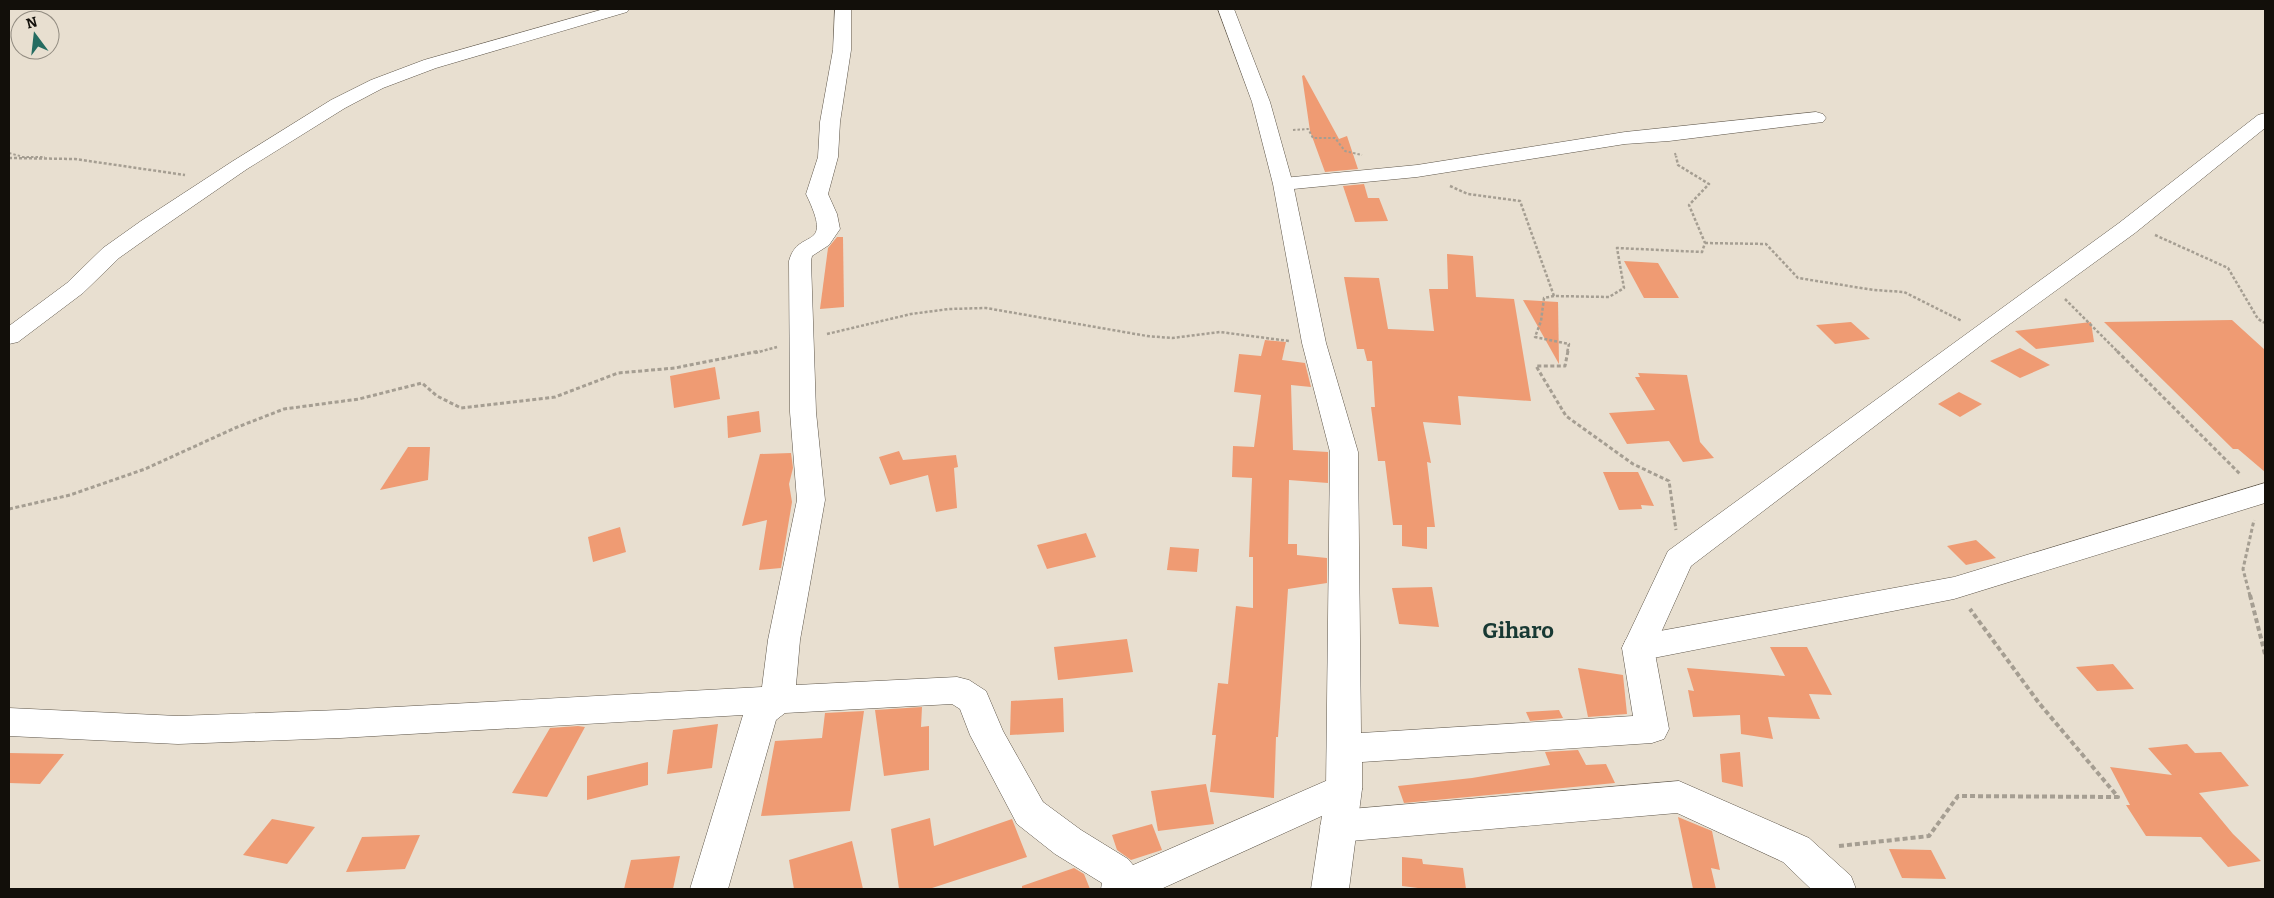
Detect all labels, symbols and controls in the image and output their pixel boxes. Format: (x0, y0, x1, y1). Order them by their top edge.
north arrow (10, 10, 60, 60)
text: N (24, 13, 39, 33)
district label: Giharo (1482, 617, 1554, 644)

